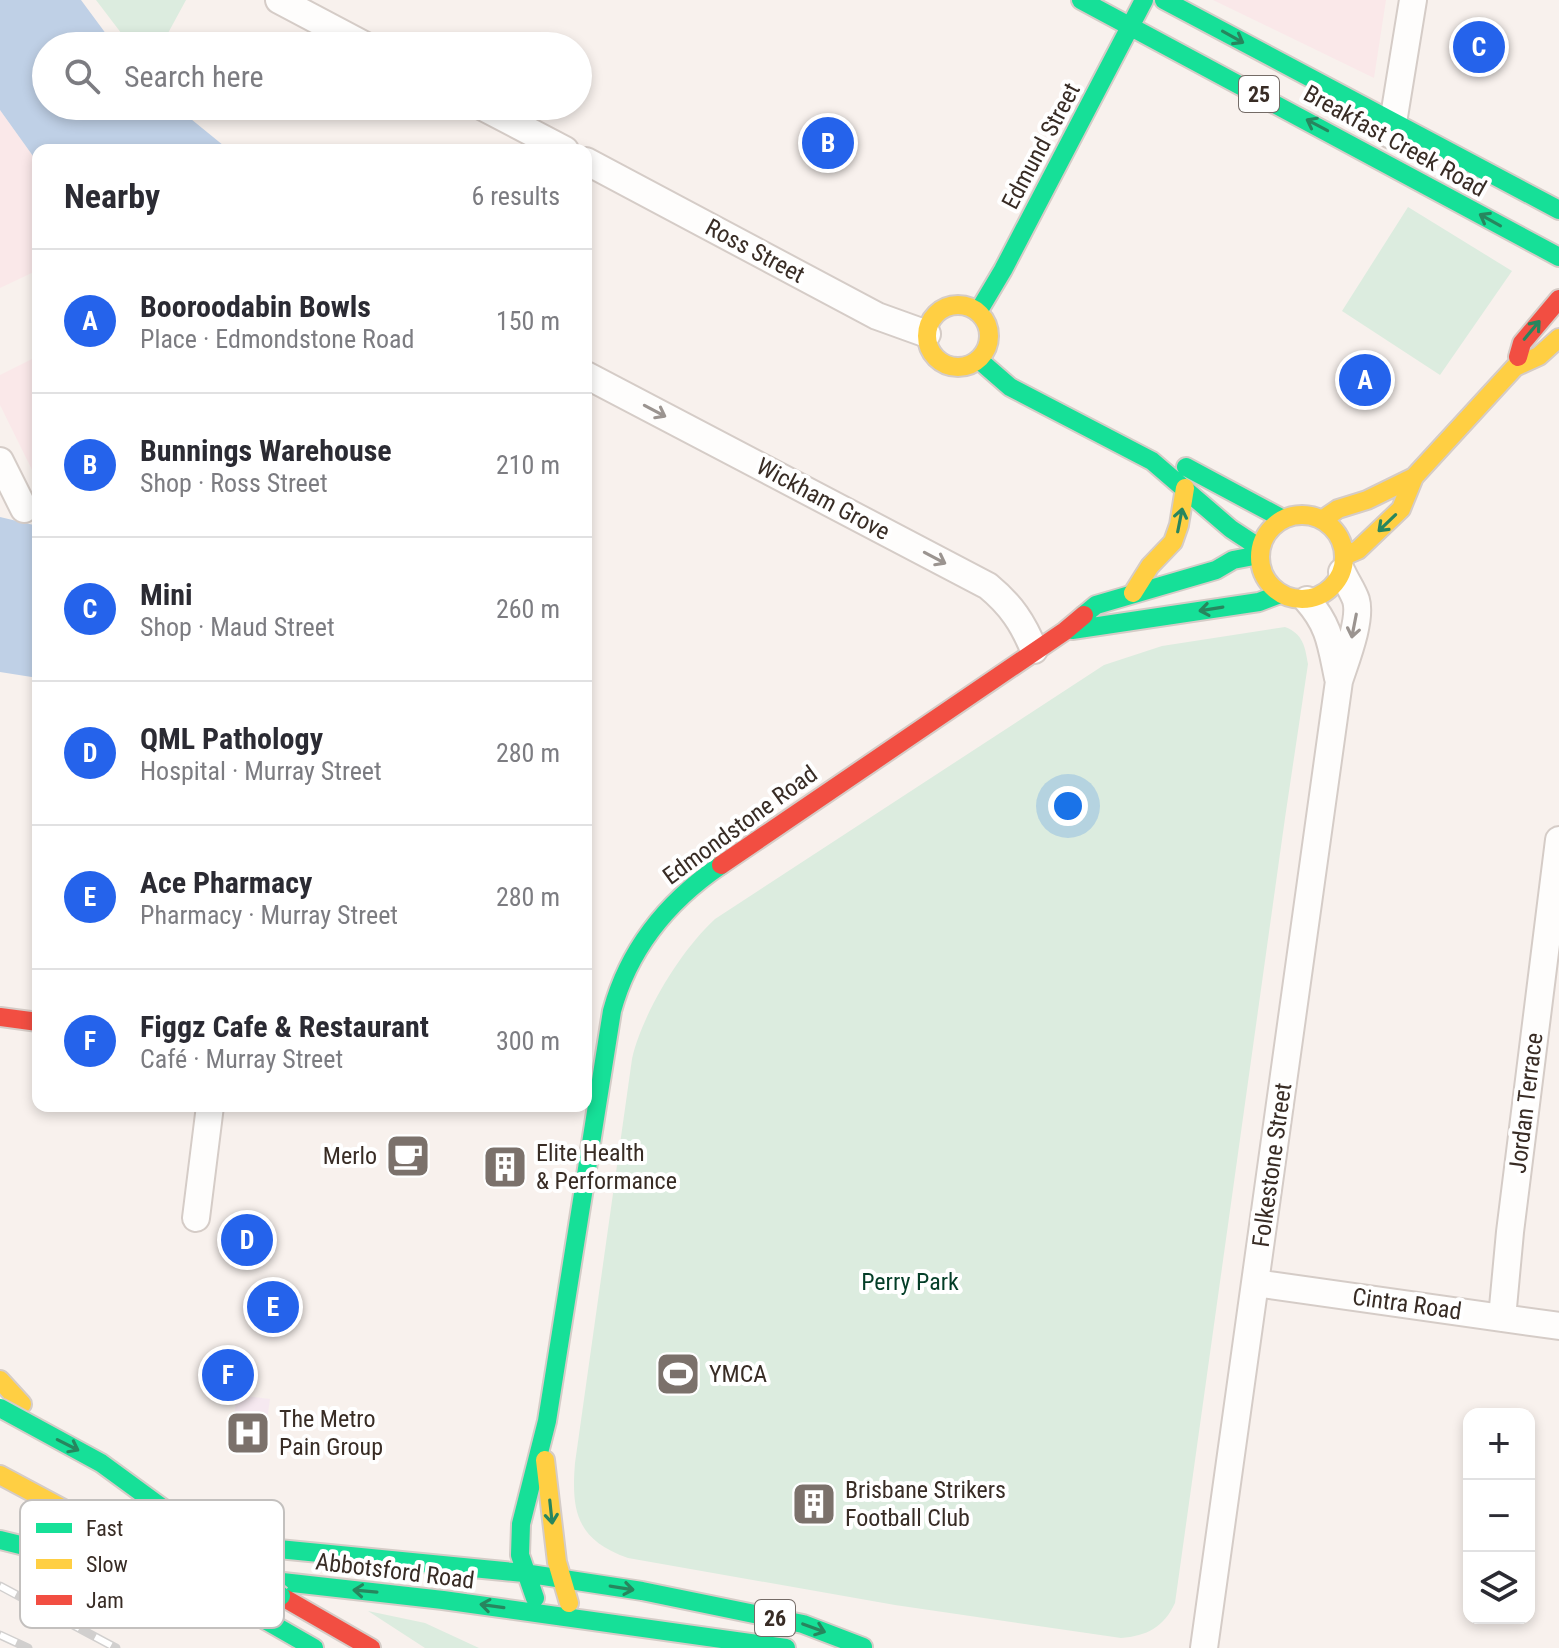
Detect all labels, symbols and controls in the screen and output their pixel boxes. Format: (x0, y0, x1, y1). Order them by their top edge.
pin: C (1453, 17, 1505, 77)
one-way arrow (1220, 30, 1244, 45)
search box (32, 32, 592, 120)
icon: search (60, 54, 104, 98)
text: Search here (124, 59, 264, 94)
road number: 25 (1239, 76, 1279, 112)
street label: Edmund Street (996, 78, 1086, 214)
street label: Breakfast Creek Road (1299, 79, 1491, 203)
pin: B (802, 113, 854, 173)
one-way arrow (1306, 117, 1329, 133)
text: Nearby (64, 176, 160, 216)
text: 6 results (471, 181, 560, 211)
one-way arrow (1479, 212, 1503, 227)
street label: Ross Street (701, 213, 809, 289)
text: Booroodabin Bowls (140, 289, 371, 324)
text: A (82, 306, 98, 336)
text: 150 m (496, 306, 560, 336)
one-way arrow (1523, 321, 1541, 341)
text: Place · Edmondstone Road (140, 324, 414, 354)
pin: A (1339, 350, 1391, 410)
one-way arrow (643, 403, 666, 419)
text: Bunnings Warehouse (140, 433, 392, 468)
text: B (83, 450, 97, 480)
text: 210 m (496, 450, 560, 480)
street label: Wickham Grove (752, 452, 894, 546)
text: Shop · Ross Street (140, 468, 328, 498)
one-way arrow (1173, 508, 1188, 533)
one-way arrow (1378, 513, 1397, 532)
one-way arrow (923, 550, 946, 566)
text: Mini (140, 577, 193, 612)
text: C (83, 594, 97, 624)
text: 260 m (496, 594, 560, 624)
one-way arrow (1199, 603, 1224, 618)
text: Shop · Maud Street (140, 612, 335, 642)
one-way arrow (1346, 612, 1361, 638)
text: QML Pathology (140, 721, 323, 756)
text: D (83, 738, 97, 768)
text: 280 m (496, 738, 560, 768)
text: Hospital · Murray Street (140, 756, 382, 786)
street label: Edmondstone Road (657, 760, 823, 890)
your location (1048, 786, 1088, 826)
text: Ace Pharmacy (140, 865, 312, 900)
text: E (84, 882, 96, 912)
text: 280 m (496, 882, 560, 912)
text: Pharmacy · Murray Street (140, 900, 398, 930)
text: Figgz Cafe & Restaurant (140, 1009, 429, 1044)
text: F (84, 1026, 96, 1056)
text: 300 m (496, 1026, 560, 1056)
street label: Jordan Terrace (1503, 1031, 1549, 1175)
text: Café · Murray Street (140, 1044, 343, 1074)
street label: Folkestone Street (1247, 1081, 1297, 1249)
cafe icon: Merlo (384, 1132, 432, 1180)
place label: Elite Health & Performance (536, 1139, 677, 1195)
place label: Merlo (323, 1142, 377, 1170)
building icon: Elite Health & Performance (481, 1143, 529, 1191)
pin: D (221, 1210, 273, 1270)
park label: Perry Park (861, 1268, 959, 1296)
pin: E (247, 1277, 299, 1337)
street label: Cintra Road (1351, 1282, 1463, 1326)
pin: F (202, 1345, 254, 1405)
sports icon: YMCA (654, 1350, 702, 1398)
place label: YMCA (709, 1360, 767, 1388)
place label: The Metro Pain Group (279, 1405, 383, 1461)
map controls (1463, 1408, 1535, 1624)
button: + (1463, 1408, 1535, 1480)
hospital icon: The Metro Pain Group (224, 1409, 272, 1457)
one-way arrow (56, 1438, 80, 1454)
place label: Brisbane Strikers Football Club (845, 1476, 1006, 1532)
building icon: Brisbane Strikers Football Club (790, 1480, 838, 1528)
button: − (1463, 1480, 1535, 1552)
one-way arrow (543, 1498, 558, 1525)
legend (20, 1500, 284, 1628)
text: Fast (86, 1516, 123, 1541)
street label: Abbotsford Road (314, 1547, 476, 1595)
text: Slow (86, 1552, 128, 1577)
button: layers (1463, 1552, 1535, 1624)
one-way arrow (609, 1581, 634, 1596)
one-way arrow (353, 1583, 379, 1598)
text: Jam (86, 1588, 124, 1613)
one-way arrow (480, 1598, 506, 1613)
road number: 26 (755, 1600, 795, 1636)
one-way arrow (801, 1622, 826, 1636)

